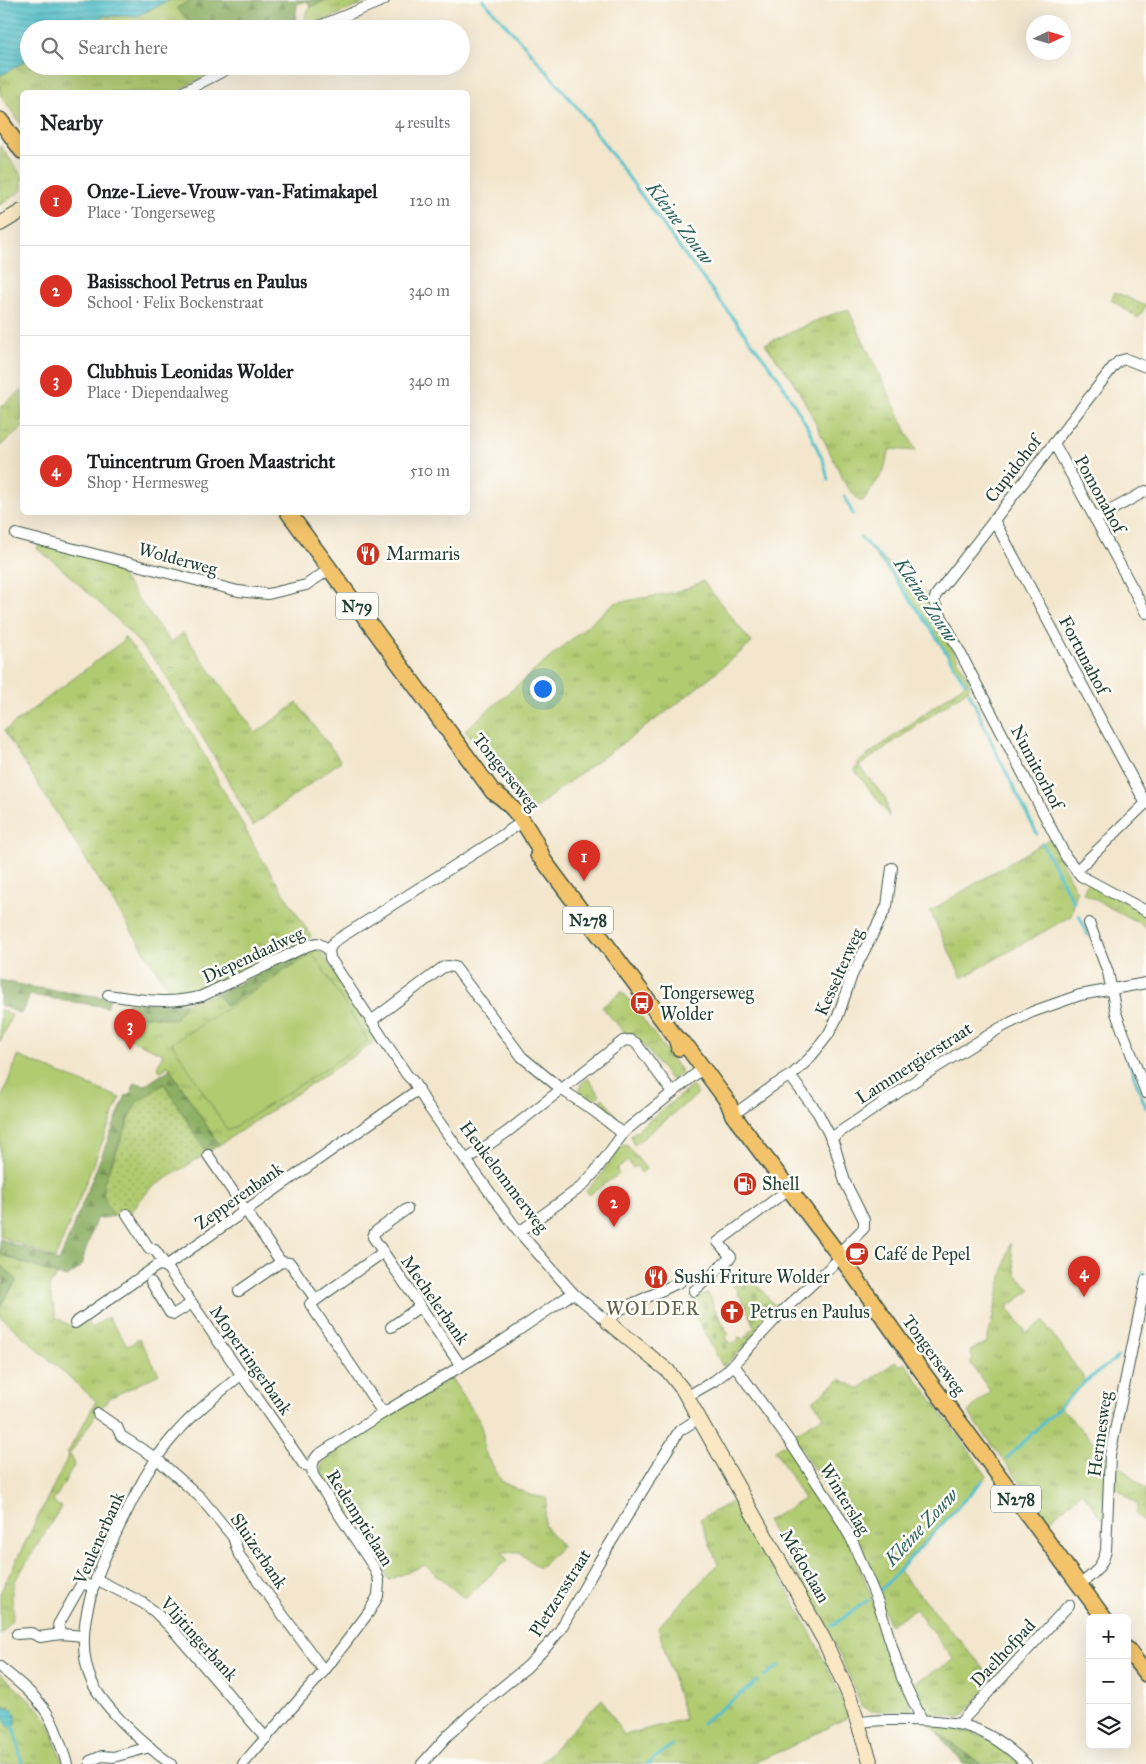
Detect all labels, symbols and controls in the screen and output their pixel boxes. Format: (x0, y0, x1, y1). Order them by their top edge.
north arrow (1026, 15, 1071, 60)
search box (20, 20, 470, 75)
icon: search (38, 34, 66, 62)
text: Search here (78, 36, 168, 59)
text: Nearby (40, 110, 103, 136)
text: 4 results (395, 113, 450, 132)
water label: Kleine Zouw (641, 176, 719, 270)
text: Onze-Lieve-Vrouw-van-Fatimakapel (87, 180, 377, 203)
text: 1 (53, 191, 59, 210)
text: 120 m (410, 191, 450, 210)
text: Place · Tongerseweg (87, 203, 215, 222)
text: Basisschool Petrus en Paulus (87, 270, 307, 293)
text: 2 (52, 281, 60, 300)
text: 340 m (408, 281, 450, 300)
text: School · Felix Bockenstraat (87, 293, 264, 312)
text: Clubhuis Leonidas Wolder (87, 360, 293, 383)
text: 3 (53, 371, 59, 390)
text: 340 m (408, 371, 450, 390)
text: Place · Diependaalweg (87, 383, 228, 402)
street label: Cupidohof (980, 429, 1048, 507)
text: Tuincentrum Groen Maastricht (87, 450, 335, 473)
street label: Pomonahof (1070, 451, 1132, 539)
text: 4 (52, 461, 60, 480)
text: 510 m (410, 461, 450, 480)
text: Shop · Hermesweg (87, 473, 208, 492)
street label: Wolderweg (136, 538, 221, 581)
restaurant icon: Marmaris (355, 541, 381, 567)
place label: Marmaris (386, 543, 460, 565)
water label: Kleine Zouw (889, 552, 963, 648)
road number: N79 (336, 592, 378, 620)
street label: Fortunahof (1054, 612, 1115, 701)
your location (530, 676, 556, 702)
street label: Numitorhof (1006, 721, 1070, 815)
street label: Tongerseweg (467, 729, 545, 817)
pin: 1 (568, 840, 600, 881)
road number: N278 (563, 906, 613, 934)
street label: Diependaalweg (199, 922, 308, 989)
street label: Kesselterweg (810, 924, 869, 1020)
place label: Tongerseweg Wolder (660, 982, 755, 1025)
bus stop icon: Tongerseweg Wolder (629, 990, 655, 1016)
pin: 3 (114, 1009, 146, 1050)
street label: Lammergierstraat (852, 1017, 977, 1110)
street label: Heukelommerweg (454, 1117, 554, 1238)
street label: Zepperenbank (191, 1157, 288, 1234)
fuel station icon: Shell (732, 1171, 758, 1197)
place label: Shell (762, 1173, 800, 1195)
pin: 2 (598, 1186, 630, 1227)
cafe icon: Café de Pepel (844, 1241, 870, 1267)
place label: Café de Pepel (874, 1243, 970, 1265)
street label: Mechelerbank (396, 1251, 474, 1350)
pin: 4 (1068, 1256, 1100, 1297)
restaurant icon: Sushi Friture Wolder (643, 1264, 669, 1290)
place label: Sushi Friture Wolder (674, 1266, 830, 1288)
district label: WOLDER (606, 1297, 700, 1320)
church icon: Petrus en Paulus (719, 1299, 745, 1325)
street label: Mopertingerbank (204, 1301, 297, 1420)
place label: Petrus en Paulus (750, 1301, 870, 1323)
street label: Tongerseweg (897, 1311, 971, 1401)
street label: Hermesweg (1083, 1389, 1118, 1478)
street label: Winterslag (814, 1459, 875, 1540)
street label: Redemptielaan (322, 1466, 398, 1570)
water label: Kleine Zouw (879, 1483, 963, 1571)
road number: N278 (991, 1486, 1041, 1512)
street label: Veulenerbank (68, 1488, 129, 1589)
street label: Sluizerbank (226, 1509, 293, 1594)
street label: Médoclaan (775, 1525, 835, 1607)
street label: Pletzersstraat (524, 1545, 596, 1641)
street label: Vlijtingerbank (154, 1592, 243, 1687)
street label: Daelhofpad (966, 1614, 1040, 1692)
map controls (1086, 1614, 1131, 1749)
button: + (1086, 1614, 1131, 1659)
button: − (1086, 1659, 1131, 1704)
button: layers (1086, 1704, 1131, 1749)

